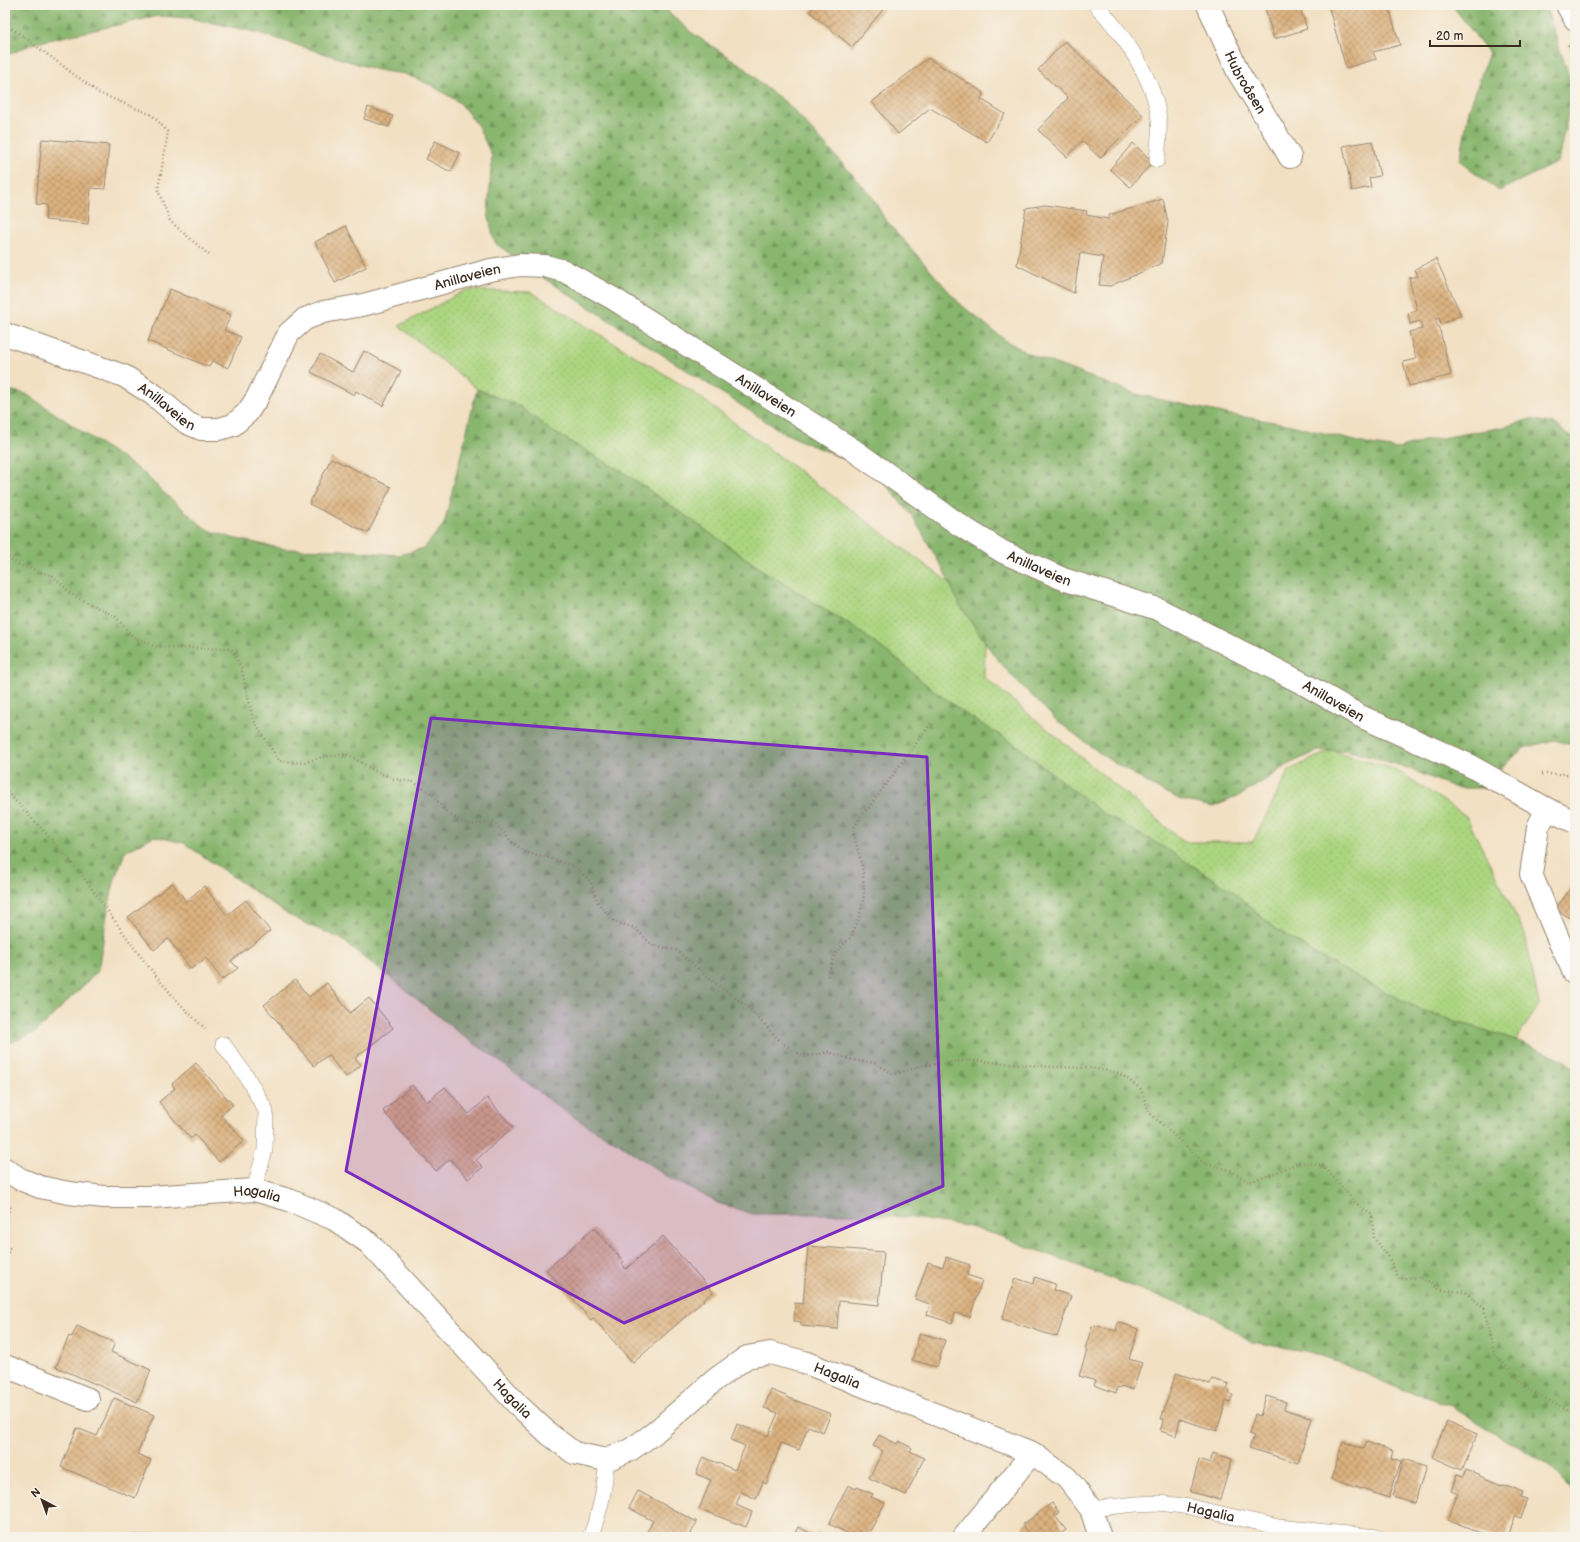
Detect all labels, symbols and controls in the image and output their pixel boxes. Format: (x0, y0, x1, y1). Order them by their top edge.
scale bar (1430, 22, 1520, 48)
text: 20 m (1436, 29, 1463, 44)
street label: Hubroåsen (1221, 48, 1270, 117)
street label: Anillaveien (432, 260, 502, 294)
street label: Anillaveien (733, 370, 799, 421)
street label: Anillaveien (135, 379, 198, 435)
street label: Anillaveien (1005, 547, 1073, 590)
street label: Anillaveien (1300, 677, 1367, 726)
street label: Hagalia (233, 1182, 283, 1206)
street label: Hagalia (811, 1359, 863, 1393)
street label: Hagalia (489, 1376, 535, 1422)
north arrow (22, 1480, 62, 1520)
text: N (28, 1485, 43, 1500)
street label: Hagalia (1185, 1499, 1236, 1526)

